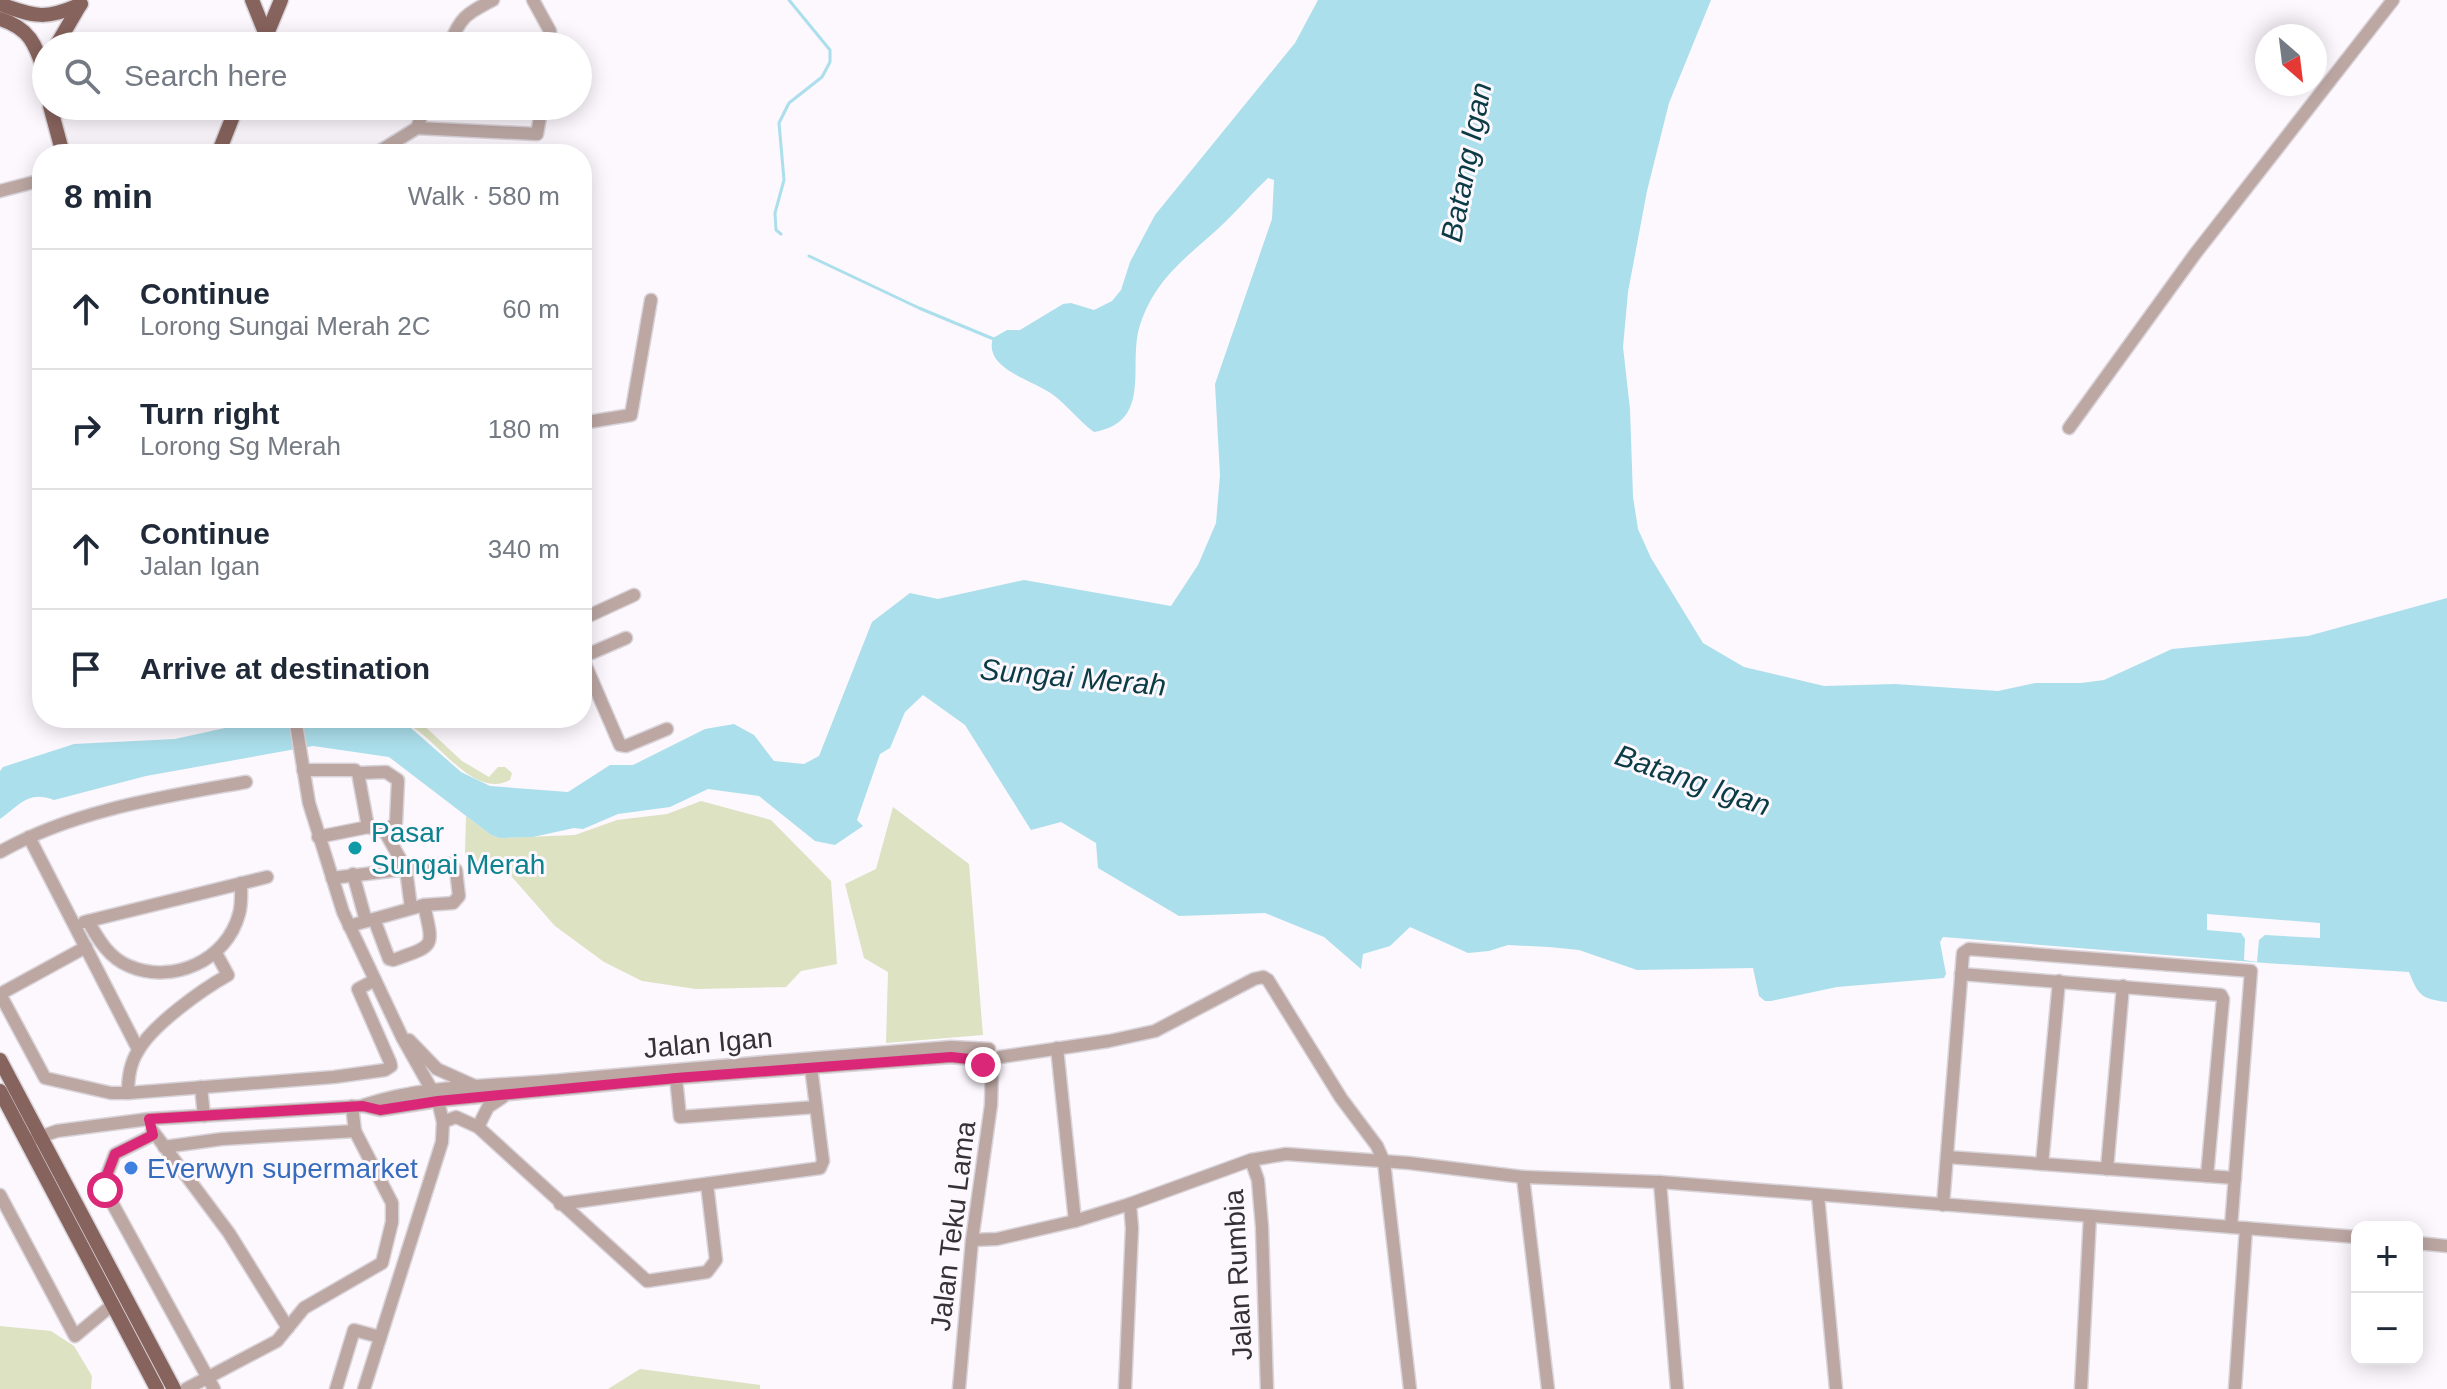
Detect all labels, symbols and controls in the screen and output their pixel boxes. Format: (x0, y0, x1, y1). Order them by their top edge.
north arrow (2255, 24, 2327, 96)
search box (32, 32, 592, 120)
icon: search (60, 54, 104, 98)
text: Search here (124, 59, 287, 92)
water label: Batang Igan (1434, 79, 1498, 245)
text: 8 min (64, 177, 153, 215)
text: Walk · 580 m (408, 181, 560, 211)
text: Continue (140, 277, 270, 310)
icon: ahead (64, 287, 108, 331)
text: 60 m (502, 294, 560, 324)
text: Lorong Sungai Merah 2C (140, 311, 431, 341)
text: Turn right (140, 397, 279, 430)
icon: right (64, 407, 108, 451)
text: 180 m (488, 414, 560, 444)
text: Lorong Sg Merah (140, 431, 341, 461)
text: Continue (140, 517, 270, 550)
icon: ahead (64, 527, 108, 571)
text: 340 m (488, 534, 560, 564)
text: Jalan Igan (140, 551, 260, 581)
icon: arrive (64, 647, 108, 691)
text: Arrive at destination (140, 652, 430, 685)
water label: Sungai Merah (979, 652, 1167, 702)
water label: Batang Igan (1611, 738, 1775, 822)
place label: Pasar Sungai Merah (371, 817, 545, 880)
marker: Pasar Sungai Merah (346, 839, 364, 857)
street label: Jalan Igan (642, 1022, 774, 1064)
route end (965, 1047, 1001, 1083)
street label: Jalan Teku Lama (925, 1119, 981, 1333)
place label: Everwyn supermarket (147, 1153, 418, 1184)
marker: Everwyn supermarket (122, 1159, 140, 1177)
route start (87, 1172, 123, 1208)
street label: Jalan Rumbia (1218, 1188, 1258, 1361)
map controls (2351, 1221, 2423, 1365)
button: + (2351, 1221, 2423, 1293)
button: − (2351, 1293, 2423, 1365)

